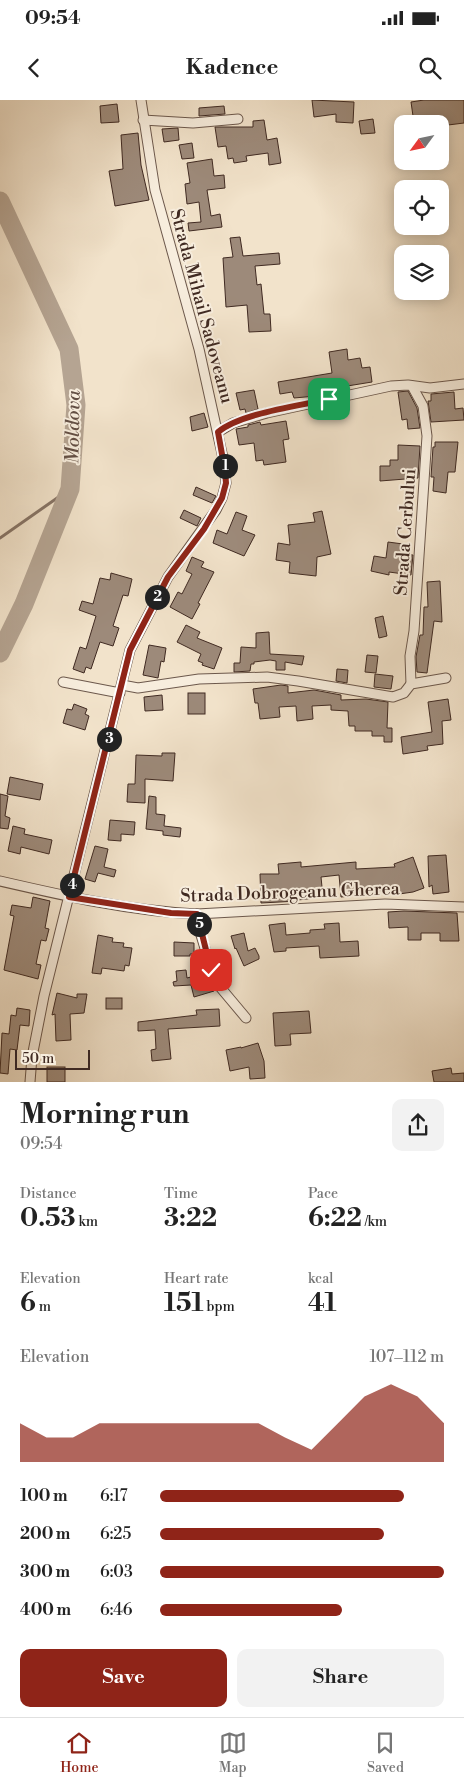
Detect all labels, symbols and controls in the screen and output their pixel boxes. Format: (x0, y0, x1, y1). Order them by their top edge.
text: 09:54 (25, 6, 81, 30)
icon: back (20, 54, 48, 82)
text: Kadence (186, 54, 278, 81)
icon: search (416, 54, 444, 82)
north arrow (394, 115, 449, 170)
map controls (394, 115, 449, 300)
button: locate (394, 180, 449, 235)
street label: Strada Mihail Sadoveanu (164, 206, 239, 407)
button: layers (394, 245, 449, 300)
pin (308, 378, 350, 420)
icon: arrive (315, 385, 343, 413)
water label: Moldova (60, 390, 86, 464)
pin: 1 (212, 454, 238, 478)
text: 1 (222, 457, 229, 475)
street label: Strada Cerbului (390, 467, 421, 597)
pin: 2 (144, 584, 170, 610)
text: 2 (153, 588, 162, 606)
pin: 3 (96, 726, 122, 752)
text: 3 (105, 730, 114, 748)
pin: 4 (60, 872, 84, 898)
text: 4 (68, 876, 77, 894)
street label: Strada Dobrogeanu Gherea (180, 877, 401, 908)
pin: 5 (186, 912, 212, 936)
text: 5 (195, 915, 204, 933)
pin (190, 949, 232, 991)
icon: check (197, 956, 225, 984)
scale bar (15, 1047, 90, 1070)
text: 50 m (22, 1050, 54, 1068)
text: Morning run (20, 1097, 189, 1132)
button: share (392, 1099, 444, 1151)
text: 09:54 (20, 1134, 63, 1154)
text: Distance (20, 1185, 77, 1203)
text: Time (164, 1185, 198, 1203)
text: Pace (308, 1185, 338, 1203)
text: 0.53 (20, 1203, 76, 1234)
text: 3:22 (164, 1203, 217, 1234)
text: 6:22 (308, 1203, 362, 1234)
text: km (76, 1213, 98, 1231)
text: /km (362, 1213, 387, 1231)
text: Elevation (20, 1270, 81, 1288)
text: Heart rate (164, 1270, 229, 1288)
text: kcal (308, 1270, 333, 1288)
text: 6 (20, 1288, 36, 1319)
text: 151 (164, 1288, 204, 1319)
text: 41 (308, 1288, 336, 1319)
text: m (36, 1298, 51, 1316)
text: bpm (204, 1298, 235, 1316)
text: Elevation (20, 1347, 89, 1367)
text: 107–112 m (369, 1347, 444, 1367)
text: 100 m (20, 1486, 68, 1506)
text: 6:17 (100, 1486, 127, 1506)
text: 200 m (20, 1524, 70, 1544)
text: 6:25 (100, 1524, 131, 1544)
text: 300 m (20, 1562, 70, 1582)
text: 6:03 (100, 1562, 133, 1582)
text: 400 m (20, 1600, 71, 1620)
text: 6:46 (100, 1600, 133, 1620)
button: Save (20, 1649, 227, 1707)
button: Share (237, 1649, 444, 1707)
tab: Home (60, 1729, 99, 1777)
tab: Map (219, 1729, 247, 1777)
tab: Saved (367, 1729, 404, 1777)

